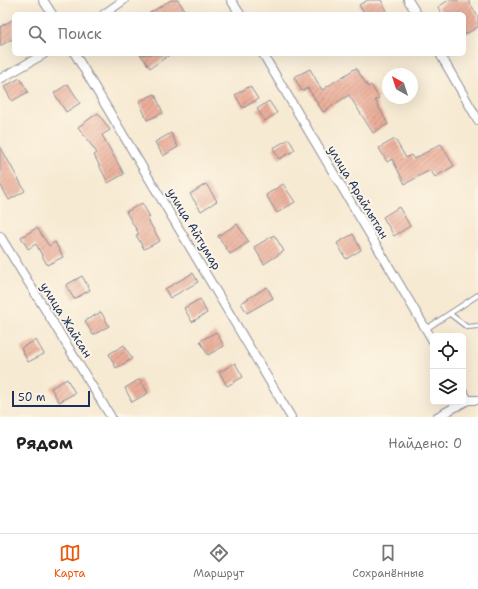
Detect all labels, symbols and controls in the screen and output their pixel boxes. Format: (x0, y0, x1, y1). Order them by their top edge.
search box (12, 12, 466, 56)
icon: search (26, 23, 48, 45)
text: Поиск (58, 24, 102, 44)
north arrow (382, 68, 418, 104)
street label: улица Арайлытан (324, 142, 392, 242)
street label: улица Айтумар (163, 185, 225, 273)
street label: улица Жайсан (36, 279, 96, 361)
map controls (430, 333, 466, 405)
button: locate (430, 333, 466, 369)
button: layers (430, 369, 466, 405)
scale bar (12, 389, 90, 408)
text: 50 m (18, 390, 46, 405)
text: Рядом (16, 432, 73, 454)
text: Найдено: 0 (388, 435, 462, 452)
tab: Карта (54, 542, 85, 581)
tab: Маршрут (193, 542, 244, 581)
tab: Сохранённые (352, 542, 424, 581)

